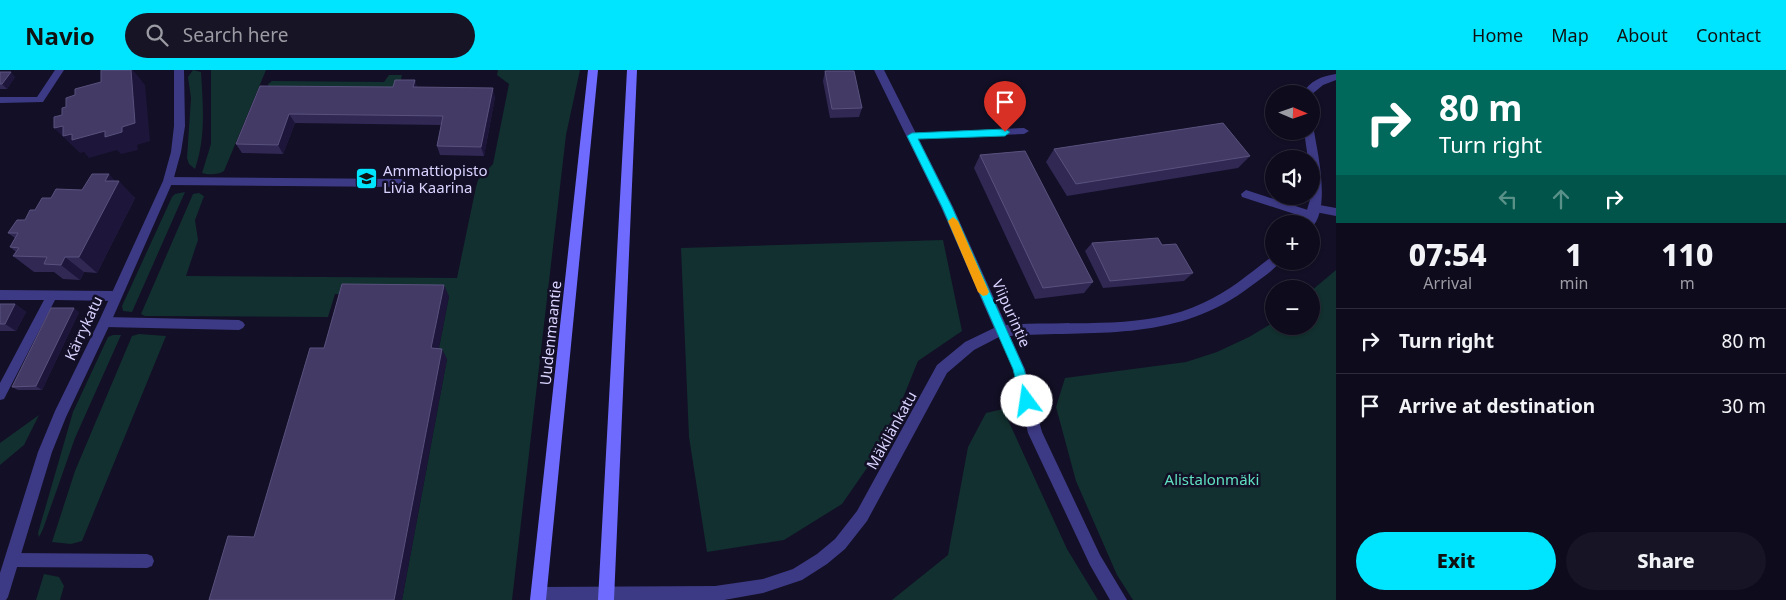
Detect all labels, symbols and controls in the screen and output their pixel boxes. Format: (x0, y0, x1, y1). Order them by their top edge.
search box (125, 13, 475, 58)
text: Navio (25, 19, 95, 52)
icon: search (143, 21, 171, 49)
text: Search here (183, 22, 289, 48)
text: Home (1472, 23, 1523, 47)
text: Map (1551, 23, 1589, 47)
text: About (1617, 23, 1668, 47)
text: Contact (1696, 23, 1761, 47)
pin (984, 81, 1026, 132)
text: 80 m (1439, 84, 1522, 131)
north arrow (1265, 85, 1320, 140)
map controls (1265, 85, 1320, 335)
icon: arrive (991, 88, 1019, 116)
icon: right (1356, 90, 1421, 155)
text: Turn right (1439, 129, 1542, 159)
button: sound (1265, 150, 1320, 205)
place label: Ammattiopisto Livia Kaarina (383, 160, 488, 197)
school or university icon: Ammattiopisto Livia Kaarina (355, 167, 379, 191)
icon: left (1494, 185, 1522, 213)
icon: ahead (1547, 185, 1575, 213)
icon: right (1600, 185, 1628, 213)
button: + (1265, 215, 1320, 270)
text: 07:54 (1409, 234, 1487, 275)
text: 1 (1565, 234, 1583, 275)
text: 110 (1661, 234, 1713, 275)
text: Arrival (1423, 272, 1472, 294)
text: min (1559, 272, 1588, 294)
text: m (1680, 272, 1695, 294)
street label: Viipurintie (988, 276, 1036, 350)
street label: Uudenmaantie (535, 280, 565, 386)
button: − (1265, 280, 1320, 335)
street label: Kärrykatu (59, 293, 107, 363)
icon: right (1356, 327, 1384, 355)
text: Turn right (1399, 328, 1494, 354)
text: 80 m (1722, 328, 1766, 354)
position arrow (1000, 374, 1052, 426)
street label: Mäkilänkatu (861, 387, 921, 473)
icon: arrive (1356, 392, 1384, 420)
text: Arrive at destination (1399, 393, 1595, 419)
text: 30 m (1722, 393, 1766, 419)
park label: Alistalonmäki (1165, 469, 1259, 489)
button: Exit (1356, 532, 1556, 590)
button: Share (1566, 532, 1766, 590)

